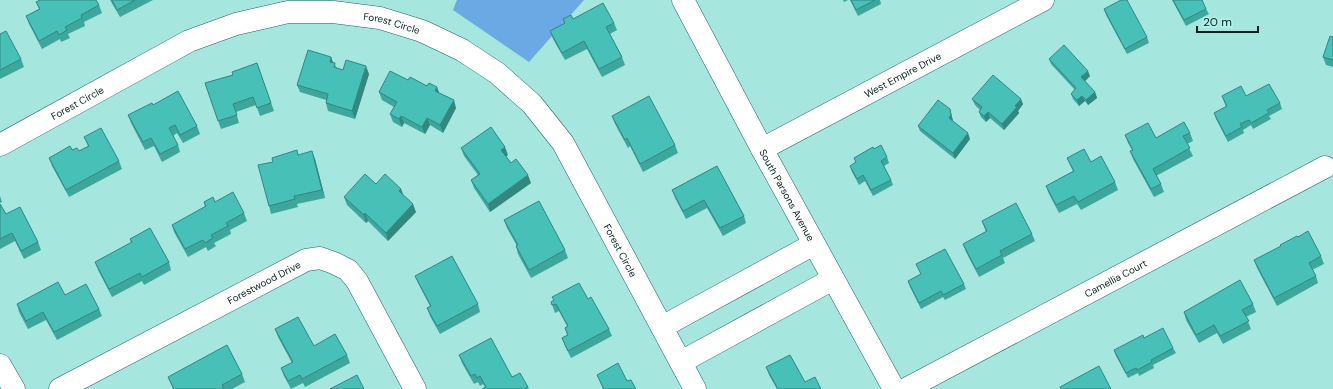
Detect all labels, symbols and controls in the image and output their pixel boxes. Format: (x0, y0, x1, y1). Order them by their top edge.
scale bar (1197, 8, 1258, 34)
street label: Forest Circle (363, 10, 422, 37)
text: 20 m (1203, 14, 1232, 30)
street label: West Empire Drive (862, 49, 944, 101)
street label: Forest Circle (49, 83, 106, 123)
street label: South Parsons Avenue (756, 147, 817, 244)
street label: Forest Circle (601, 222, 640, 280)
street label: Camellia Court (1082, 257, 1149, 300)
street label: Forestwood Drive (225, 258, 303, 307)

